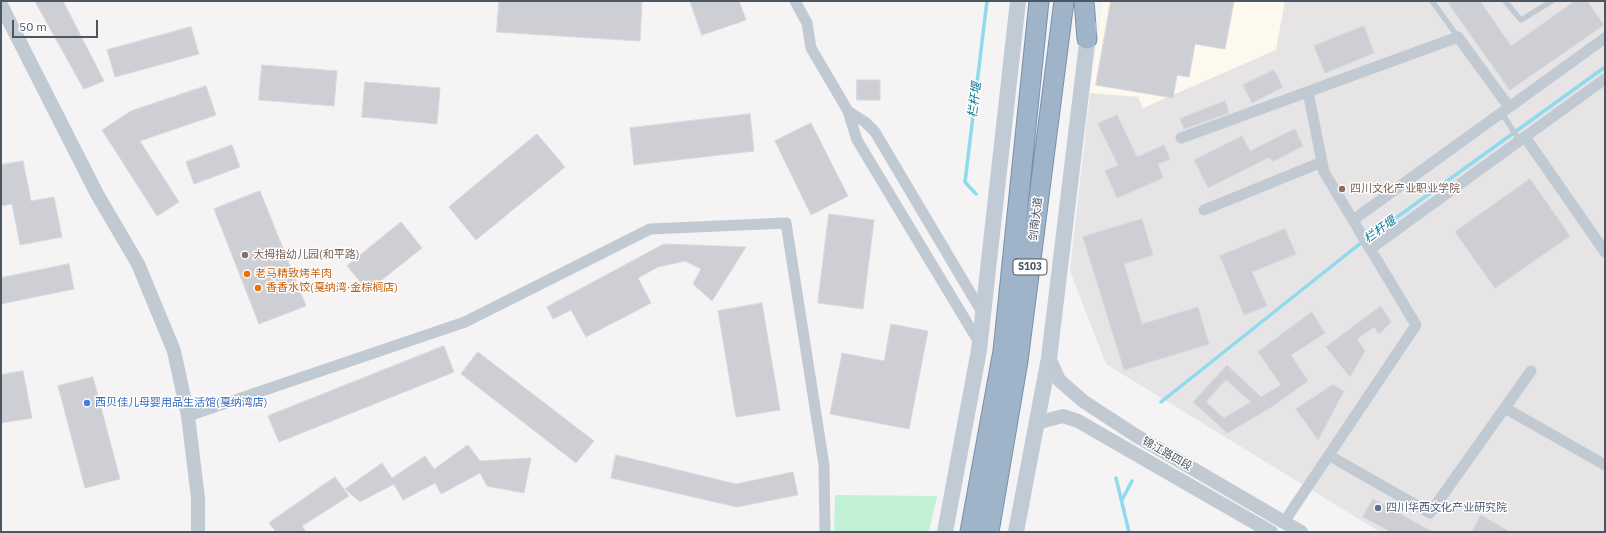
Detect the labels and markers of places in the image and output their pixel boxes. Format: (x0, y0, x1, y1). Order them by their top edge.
place label: 四川文化产业职业学院 (1350, 182, 1460, 196)
marker: 四川文化产业职业学院 (1337, 184, 1347, 194)
place label: 大拇指幼儿园(和平路) (253, 248, 359, 262)
marker: 大拇指幼儿园(和平路) (240, 250, 250, 260)
place label: 老马精致烤羊肉 (255, 267, 332, 281)
marker: 老马精致烤羊肉 (242, 269, 252, 279)
place label: 香香水饺(戛纳湾·金棕榈店) (266, 281, 398, 295)
marker: 香香水饺(戛纳湾·金棕榈店) (253, 283, 263, 293)
place label: 西贝佳儿母婴用品生活馆(戛纳湾店) (95, 396, 267, 410)
marker: 西贝佳儿母婴用品生活馆(戛纳湾店) (82, 398, 92, 408)
place label: 四川华西文化产业研究院 (1386, 501, 1507, 515)
marker: 四川华西文化产业研究院 (1373, 503, 1383, 513)

